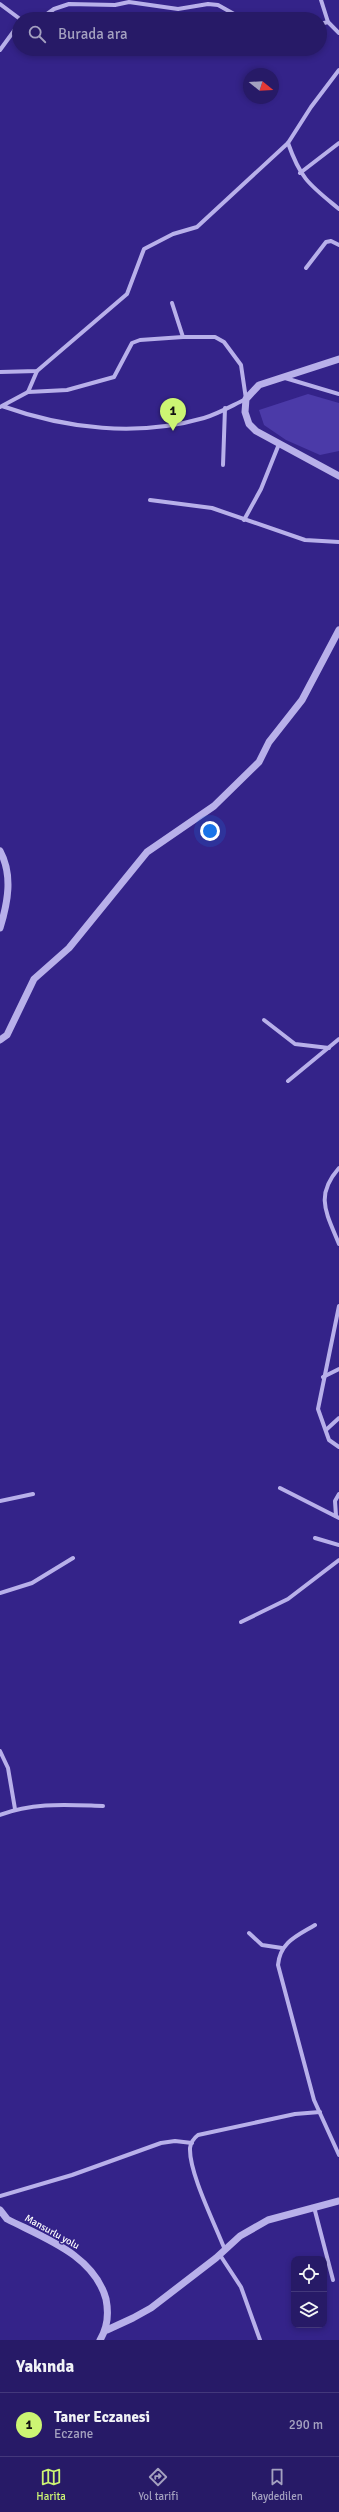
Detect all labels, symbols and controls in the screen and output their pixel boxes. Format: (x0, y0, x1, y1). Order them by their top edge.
search box (12, 12, 327, 56)
icon: search (26, 23, 48, 45)
text: Burada ara (58, 25, 128, 43)
north arrow (243, 68, 279, 104)
pin: 1 (160, 398, 186, 431)
your location (200, 821, 220, 841)
street label: Mansurlu yolu (23, 2212, 81, 2252)
map controls (291, 2256, 327, 2328)
button: locate (291, 2256, 327, 2292)
button: layers (291, 2292, 327, 2328)
text: Yakında (16, 2356, 74, 2377)
text: Taner Eczanesi (54, 2408, 150, 2426)
text: 1 (25, 2417, 33, 2433)
text: 290 m (289, 2417, 323, 2433)
text: Eczane (54, 2426, 93, 2442)
tab: Harita (36, 2466, 66, 2503)
tab: Yol tarifi (138, 2466, 178, 2503)
tab: Kaydedilen (251, 2466, 303, 2503)

